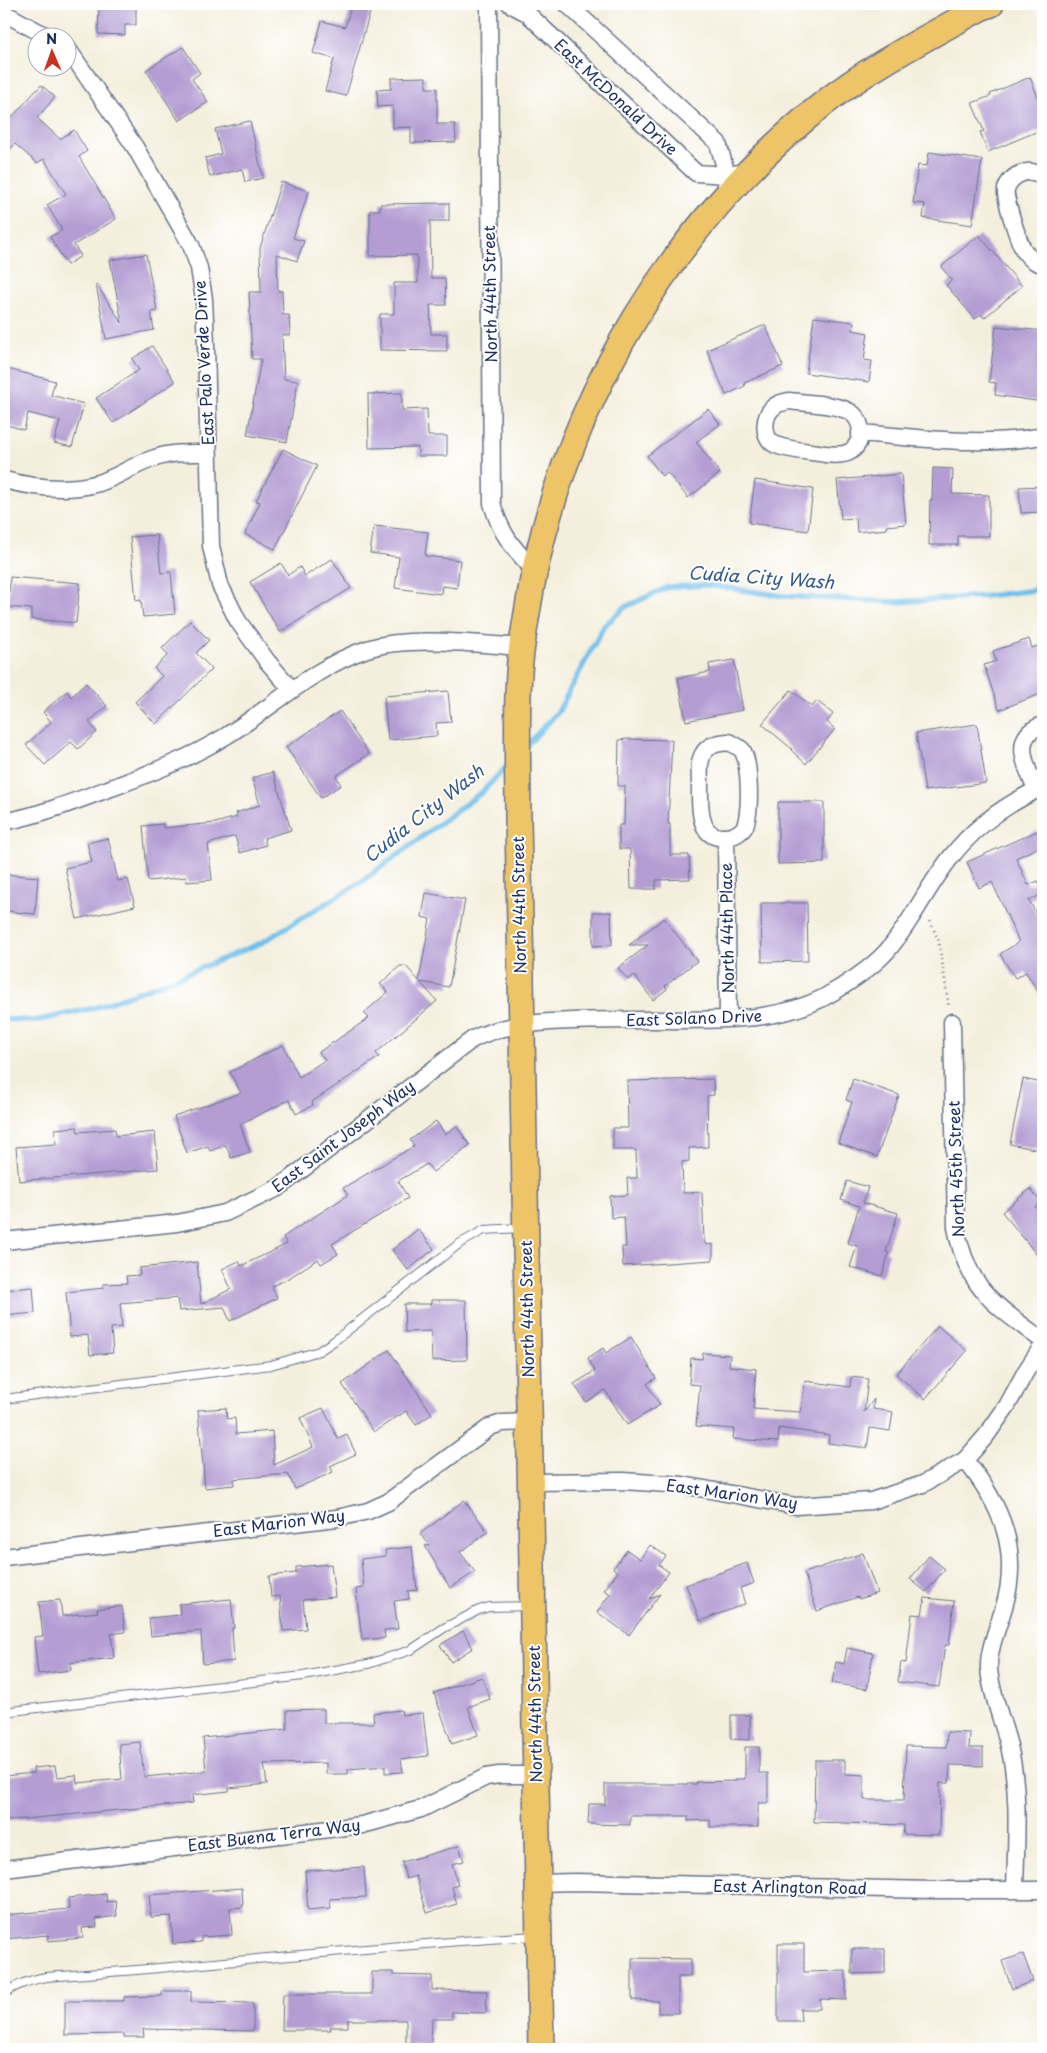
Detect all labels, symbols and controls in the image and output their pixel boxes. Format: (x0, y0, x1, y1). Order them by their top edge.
north arrow (28, 28, 78, 78)
text: N (46, 28, 57, 49)
street label: East McDonald Drive (549, 32, 684, 160)
street label: North 44th Street (476, 225, 502, 363)
street label: East Palo Verde Drive (187, 280, 219, 446)
water label: Cudia City Wash (687, 558, 835, 595)
water label: Cudia City Wash (357, 757, 489, 868)
street label: North 44th Street (505, 836, 531, 974)
street label: North 44th Place (713, 862, 739, 994)
street label: East Solano Drive (626, 1003, 762, 1031)
street label: East Saint Joseph Way (266, 1073, 419, 1197)
street label: North 45th Street (941, 1100, 969, 1238)
street label: North 44th Street (513, 1240, 539, 1378)
street label: East Marion Way (665, 1472, 800, 1514)
street label: East Marion Way (212, 1502, 346, 1542)
street label: North 44th Street (521, 1645, 547, 1783)
street label: East Buena Terra Way (186, 1811, 362, 1857)
street label: East Arlington Road (713, 1873, 867, 1899)

